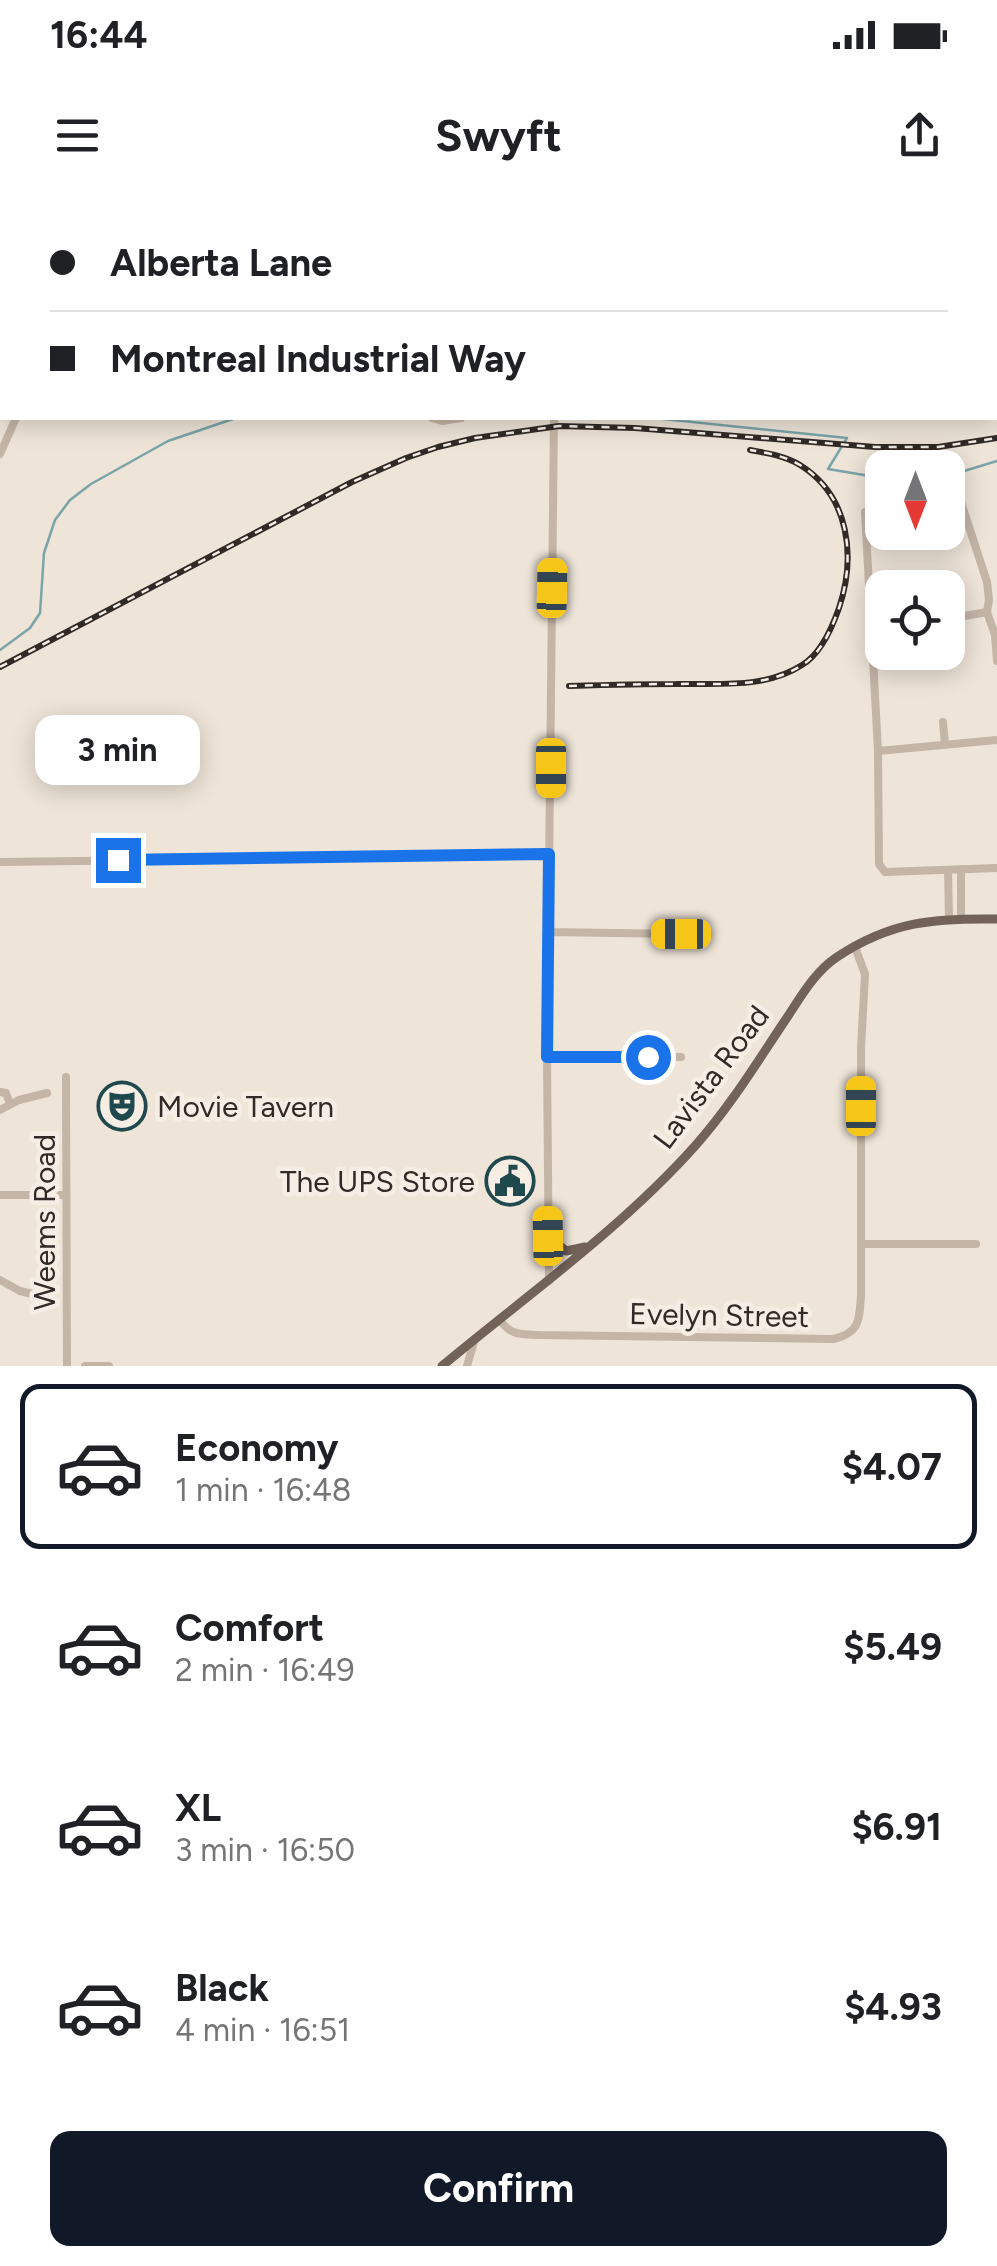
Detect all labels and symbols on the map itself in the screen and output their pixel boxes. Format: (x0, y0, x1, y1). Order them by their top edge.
north arrow (865, 450, 965, 550)
car (536, 558, 568, 618)
callout: 3 min (36, 715, 200, 785)
car (536, 738, 566, 798)
route end (96, 838, 141, 883)
car (651, 919, 711, 949)
street label: Lavista Road (645, 998, 777, 1156)
route start (626, 1035, 671, 1080)
car (846, 1076, 876, 1136)
theatre icon: Movie Tavern (96, 1080, 148, 1132)
place label: Movie Tavern (157, 1088, 334, 1125)
street label: Weems Road (26, 1134, 63, 1310)
public building icon: The UPS Store (484, 1155, 536, 1207)
place label: The UPS Store (280, 1163, 475, 1200)
car (532, 1206, 564, 1266)
street label: Evelyn Street (629, 1295, 809, 1335)

